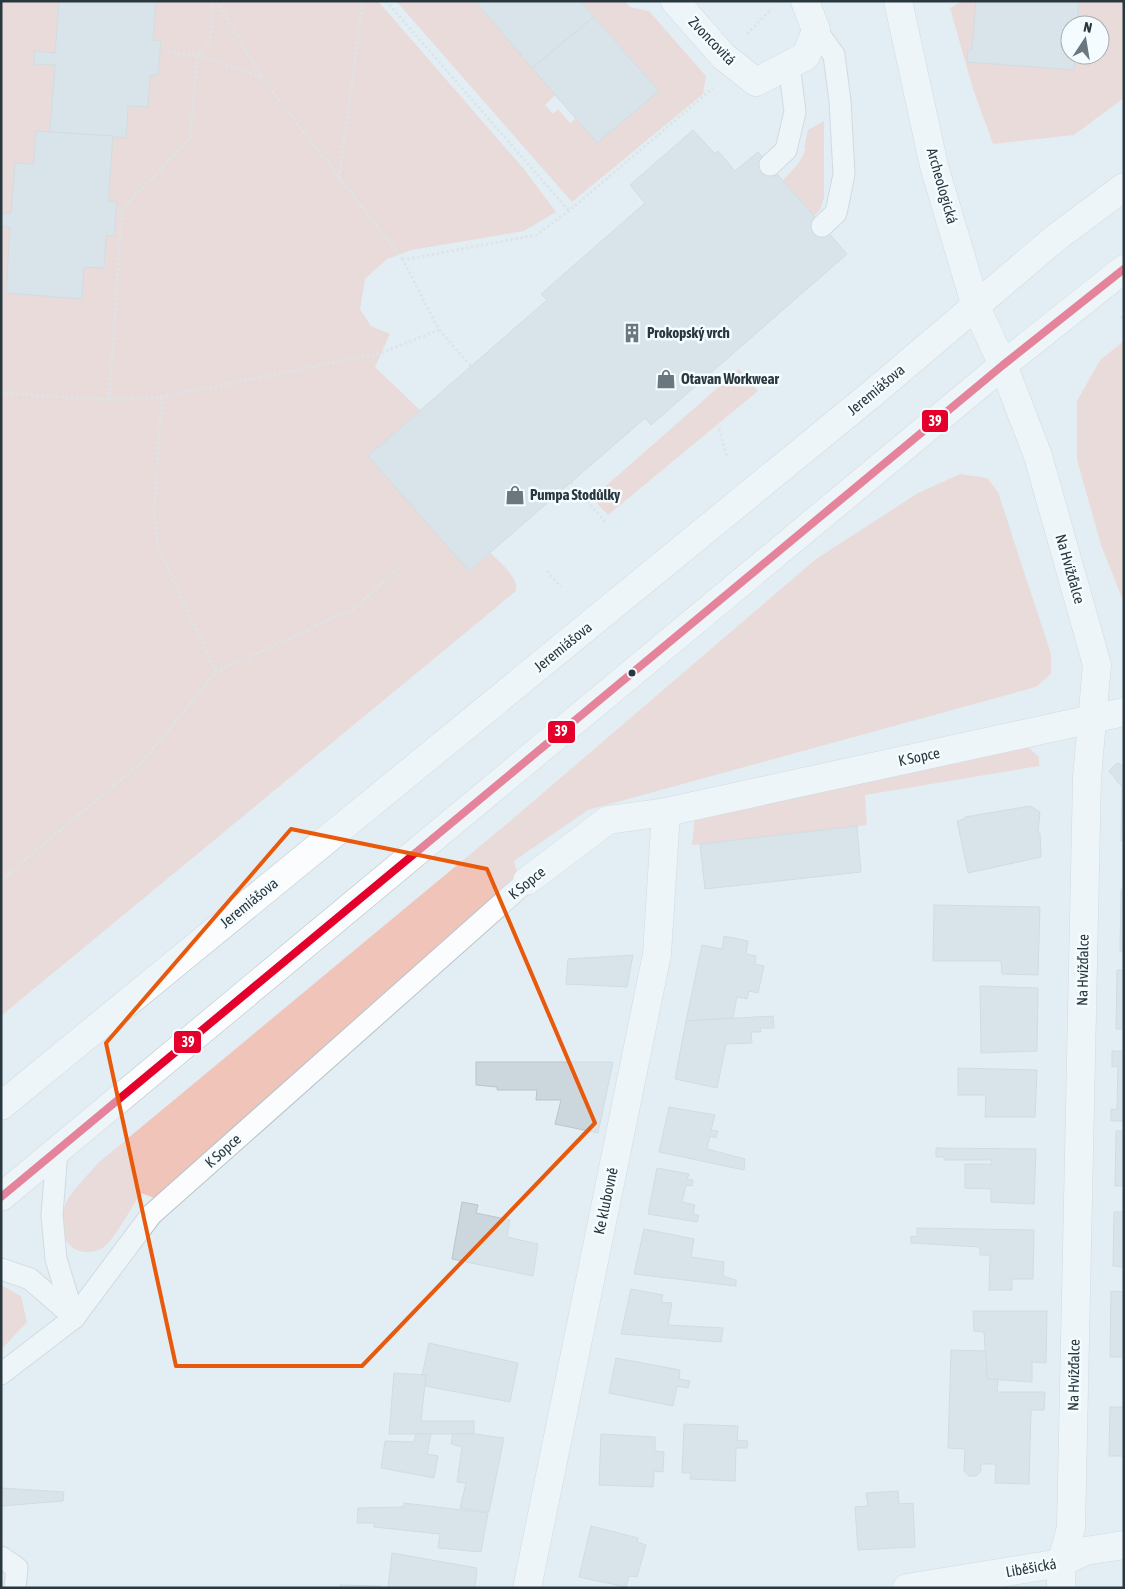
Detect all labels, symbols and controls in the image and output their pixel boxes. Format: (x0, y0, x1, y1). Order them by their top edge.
street label: Zvoncovitá (685, 13, 739, 68)
north arrow (1060, 15, 1110, 65)
text: N (1082, 19, 1093, 36)
street label: Archeologická (924, 146, 961, 226)
building icon: Prokopský vrch (621, 322, 643, 344)
place label: Prokopský vrch (647, 324, 730, 341)
street label: Jeremiášova (844, 361, 908, 418)
shop icon: Otavan Workwear (655, 368, 677, 390)
place label: Otavan Workwear (681, 370, 779, 387)
line badge: 39 (921, 409, 949, 433)
text: 39 (928, 413, 942, 429)
shop icon: Pumpa Stodůlky (504, 484, 526, 506)
place label: Pumpa Stodůlky (530, 486, 621, 503)
street label: Na Hvížďalce (1052, 532, 1089, 606)
street label: Jeremiášova (530, 618, 595, 675)
unlabelled marker (627, 668, 637, 678)
line badge: 39 (547, 720, 576, 744)
text: 39 (554, 723, 568, 739)
street label: K Sopce (896, 744, 941, 769)
street label: K Sopce (505, 863, 549, 903)
street label: Jeremiášova (216, 874, 281, 931)
street label: Na Hvížďalce (1073, 934, 1092, 1006)
line badge: 39 (173, 1030, 202, 1054)
text: 39 (181, 1034, 195, 1050)
street label: K Sopce (201, 1130, 244, 1171)
street label: Ke klubovně (590, 1166, 621, 1236)
street label: Na Hvížďalce (1064, 1339, 1083, 1411)
street label: Liběšická (1004, 1555, 1058, 1580)

